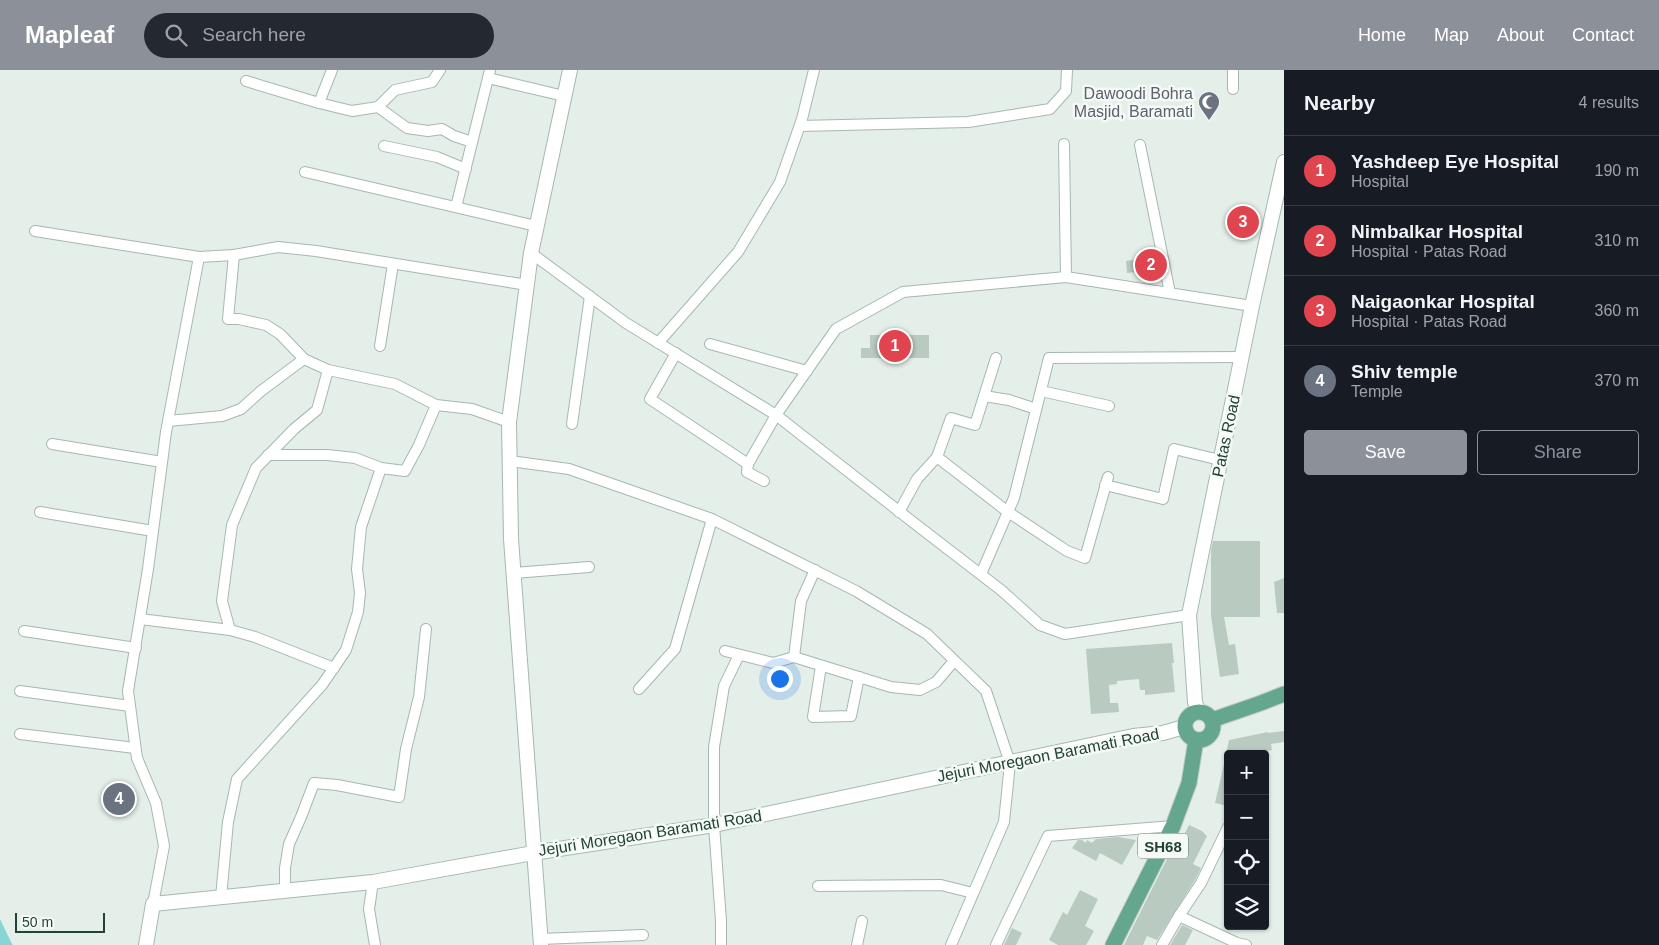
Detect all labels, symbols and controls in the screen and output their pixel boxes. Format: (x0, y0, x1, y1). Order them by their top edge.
search box (144, 13, 494, 58)
text: Mapleaf (25, 21, 114, 48)
icon: search (162, 21, 190, 49)
text: Search here (202, 24, 306, 45)
text: Home (1358, 25, 1406, 45)
text: Map (1434, 25, 1469, 45)
text: About (1497, 25, 1544, 45)
text: Contact (1572, 25, 1634, 45)
place label: Dawoodi Bohra Masjid, Baramati (1074, 85, 1193, 120)
mosque icon: Dawoodi Bohra Masjid, Baramati (1197, 90, 1221, 121)
text: Nearby (1304, 91, 1375, 114)
text: 4 results (1579, 94, 1639, 111)
text: Yashdeep Eye Hospital (1351, 151, 1559, 172)
text: 1 (1316, 162, 1324, 179)
text: 190 m (1595, 162, 1639, 179)
text: Hospital (1351, 173, 1409, 190)
pin: 3 (1227, 203, 1259, 241)
text: Nimbalkar Hospital (1351, 221, 1523, 242)
text: 2 (1316, 232, 1324, 249)
text: 310 m (1595, 232, 1639, 249)
text: Hospital · Patas Road (1351, 243, 1507, 260)
pin: 2 (1135, 246, 1167, 284)
text: Naigaonkar Hospital (1351, 291, 1535, 312)
text: 3 (1316, 302, 1324, 319)
text: 360 m (1595, 302, 1639, 319)
text: Hospital · Patas Road (1351, 313, 1507, 330)
pin: 1 (879, 327, 911, 365)
text: Shiv temple (1351, 361, 1458, 382)
text: 4 (1316, 372, 1324, 389)
text: 370 m (1595, 372, 1639, 389)
text: Temple (1351, 383, 1403, 400)
street label: Patas Road (1209, 393, 1243, 479)
button: Save (1304, 430, 1467, 475)
button: Share (1477, 430, 1639, 475)
your location (767, 666, 793, 692)
street label: Jejuri Moregaon Baramati Road (936, 725, 1160, 785)
map controls (1224, 750, 1269, 930)
button: + (1224, 750, 1269, 795)
pin: 4 (103, 780, 135, 818)
button: − (1224, 795, 1269, 840)
street label: Jejuri Moregaon Baramati Road (537, 807, 763, 859)
road number: SH68 (1138, 834, 1188, 858)
button: locate (1224, 840, 1269, 885)
button: layers (1224, 885, 1269, 930)
scale bar (15, 910, 105, 933)
text: 50 m (22, 914, 53, 930)

